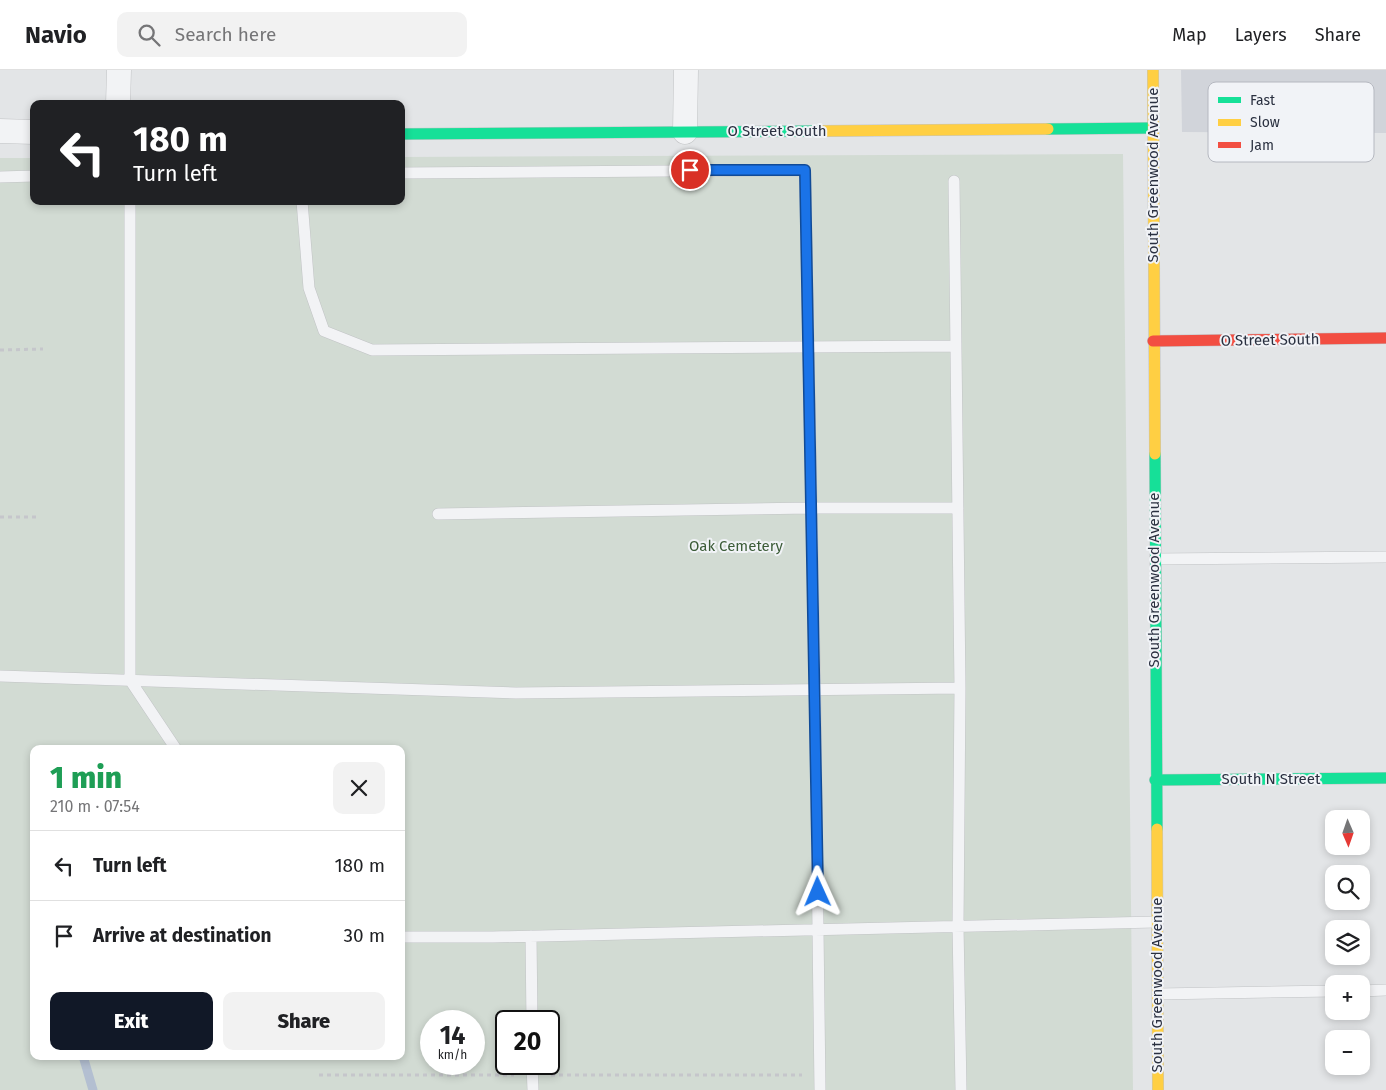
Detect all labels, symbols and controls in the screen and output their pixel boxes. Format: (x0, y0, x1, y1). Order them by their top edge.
search box (117, 12, 467, 57)
text: Navio (25, 21, 87, 49)
icon: search (135, 21, 163, 49)
text: Search here (175, 23, 276, 46)
text: Map (1172, 24, 1207, 46)
text: Layers (1235, 24, 1287, 46)
text: Share (1315, 24, 1361, 46)
legend (1208, 82, 1374, 162)
street label: South Greenwood Avenue (1144, 88, 1162, 262)
text: Fast (1250, 92, 1276, 109)
text: Slow (1250, 114, 1280, 131)
text: 180 m (133, 118, 228, 160)
icon: left (50, 120, 115, 185)
street label: O Street South (728, 122, 826, 140)
text: Jam (1250, 137, 1274, 154)
pin (669, 149, 711, 191)
icon: arrive (676, 156, 704, 184)
text: Turn left (133, 160, 217, 187)
street label: O Street South (1220, 330, 1320, 350)
street label: South Greenwood Avenue (1145, 493, 1163, 667)
park label: Oak Cemetery (689, 537, 784, 555)
text: 1 min (50, 760, 122, 796)
button: close (333, 762, 385, 814)
street label: South N Street (1222, 770, 1321, 788)
text: 210 m · 07:54 (50, 797, 140, 816)
north arrow (1325, 810, 1370, 855)
map controls (1325, 810, 1370, 1075)
icon: left (50, 852, 78, 880)
text: Turn left (93, 854, 167, 877)
text: 180 m (334, 854, 385, 877)
position arrow (791, 865, 843, 917)
button: search (1325, 865, 1370, 910)
street label: South Greenwood Avenue (1148, 898, 1166, 1072)
button: layers (1325, 920, 1370, 965)
icon: arrive (50, 922, 78, 950)
text: Arrive at destination (93, 924, 272, 947)
text: 30 m (344, 924, 385, 947)
button: + (1325, 975, 1370, 1020)
button: Exit (50, 992, 213, 1050)
button: Share (223, 992, 385, 1050)
speed limit sign: 20 (495, 1010, 560, 1075)
text: 14 (440, 1021, 465, 1051)
button: − (1325, 1030, 1370, 1075)
text: km/h (438, 1048, 467, 1062)

